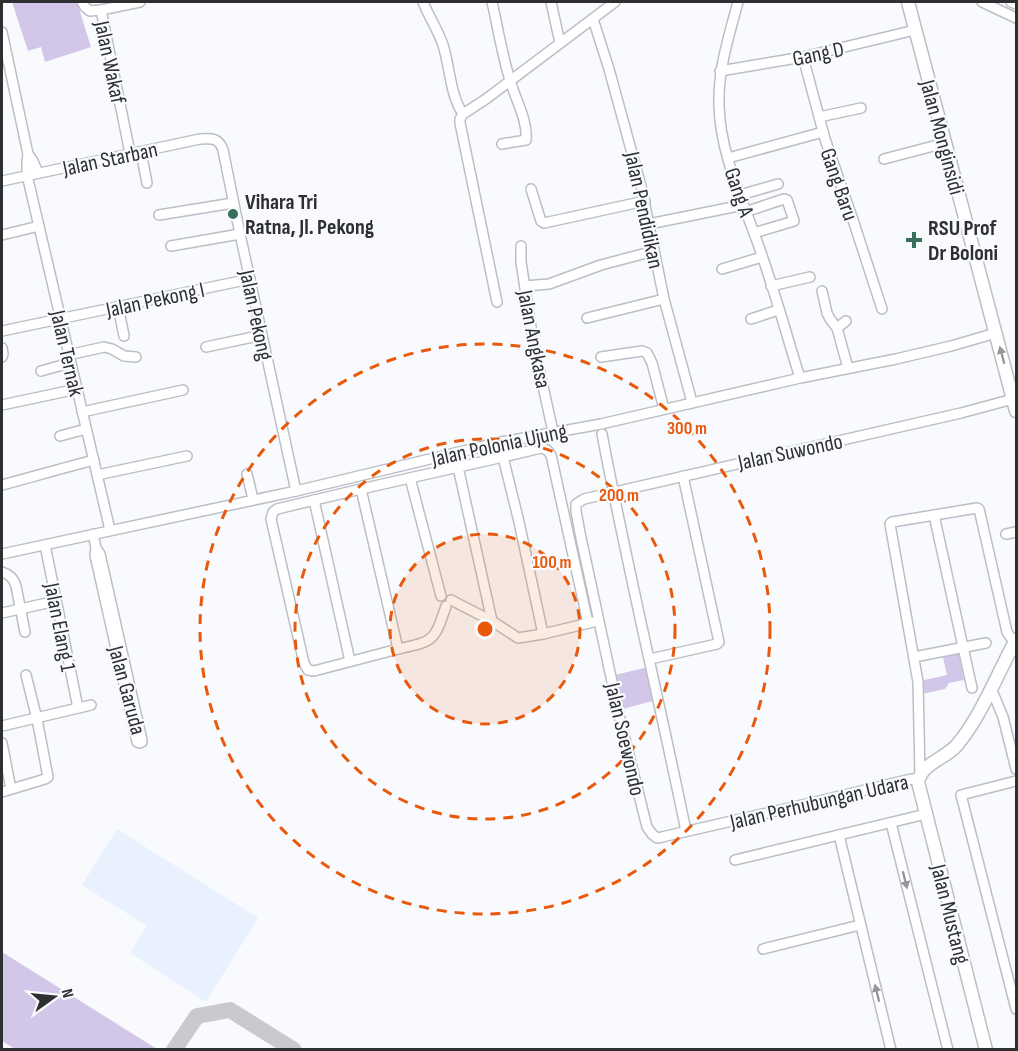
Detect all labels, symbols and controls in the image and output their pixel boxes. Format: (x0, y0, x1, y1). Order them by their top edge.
street label: Jalan Wakaf (87, 17, 132, 107)
street label: Gang D (790, 36, 846, 73)
street label: Jalan Monginsidi (913, 76, 970, 198)
street label: Jalan Starban (59, 136, 160, 183)
street label: Gang Baru (814, 145, 864, 224)
street label: Jalan Pendidikan (618, 148, 669, 271)
street label: Gang A (718, 164, 760, 221)
place label: Vihara Tri Ratna, Jl. Pekong (245, 189, 374, 241)
marker: Vihara Tri Ratna, Jl. Pekong (226, 207, 240, 221)
place label: RSU Prof Dr Boloni (928, 215, 998, 267)
marker: RSU Prof Dr Boloni (905, 231, 923, 249)
street label: Jalan Pekong (233, 267, 278, 363)
street label: Jalan Pekong I (103, 277, 207, 324)
street label: Jalan Angkasa (511, 287, 556, 391)
street label: Jalan Ternak (43, 307, 90, 400)
one-way arrow (996, 346, 1006, 364)
street label: Jalan Polonia Ujung (428, 418, 570, 473)
text: 300 m (667, 418, 707, 439)
street label: Jalan Suwondo (735, 428, 845, 477)
text: 200 m (599, 485, 639, 506)
text: 100 m (533, 552, 572, 573)
street label: Jalan Elang 1 (38, 580, 81, 674)
centre of rings (475, 619, 495, 639)
street label: Jalan Garuda (101, 642, 151, 738)
street label: Jalan Soewondo (598, 679, 651, 798)
street label: Jalan Perhubungan Udara (727, 769, 911, 836)
street label: Jalan Mustang (924, 861, 975, 967)
one-way arrow (901, 870, 911, 889)
north arrow (24, 967, 84, 1027)
one-way arrow (871, 983, 881, 1002)
text: N (57, 987, 77, 1000)

